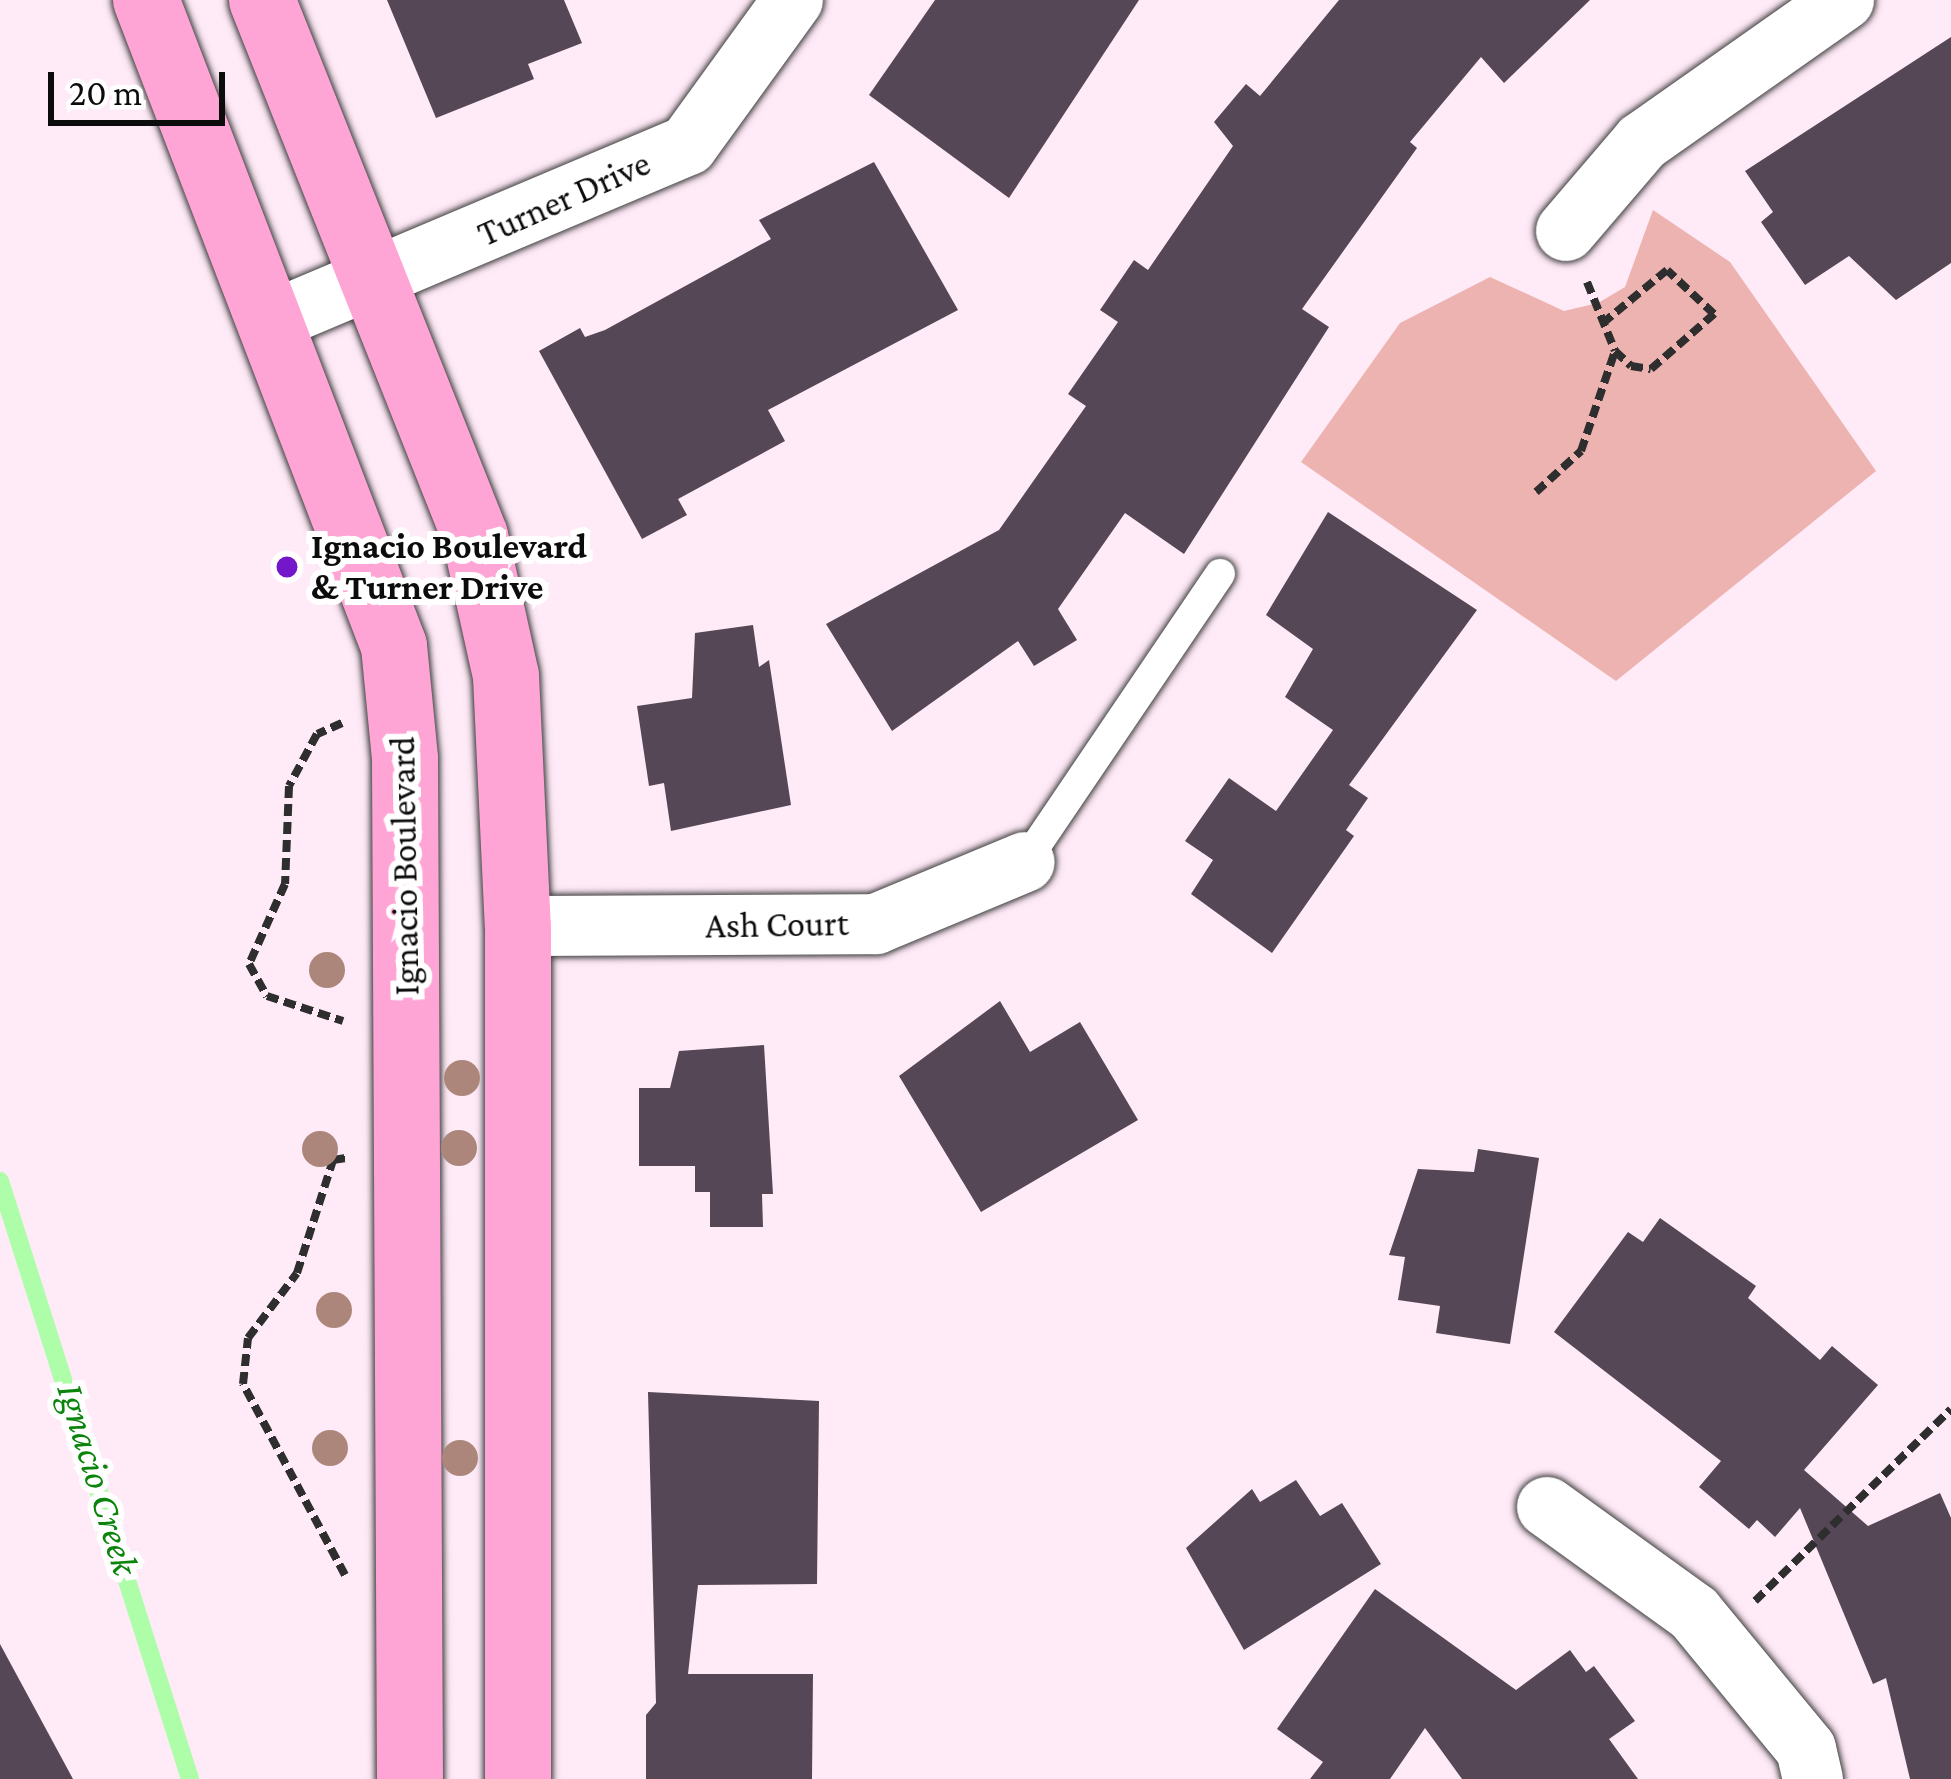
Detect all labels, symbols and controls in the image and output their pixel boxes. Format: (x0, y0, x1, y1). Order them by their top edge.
scale bar (54, 48, 231, 122)
text: 20 m (69, 73, 142, 113)
street label: Turner Drive (471, 142, 657, 256)
place label: Ignacio Boulevard & Turner Drive (311, 524, 587, 609)
marker: Ignacio Boulevard & Turner Drive (274, 554, 300, 580)
street label: Ignacio Boulevard (381, 736, 429, 996)
street label: Ash Court (705, 902, 849, 948)
water label: Ignacio Creek (47, 1378, 149, 1580)

